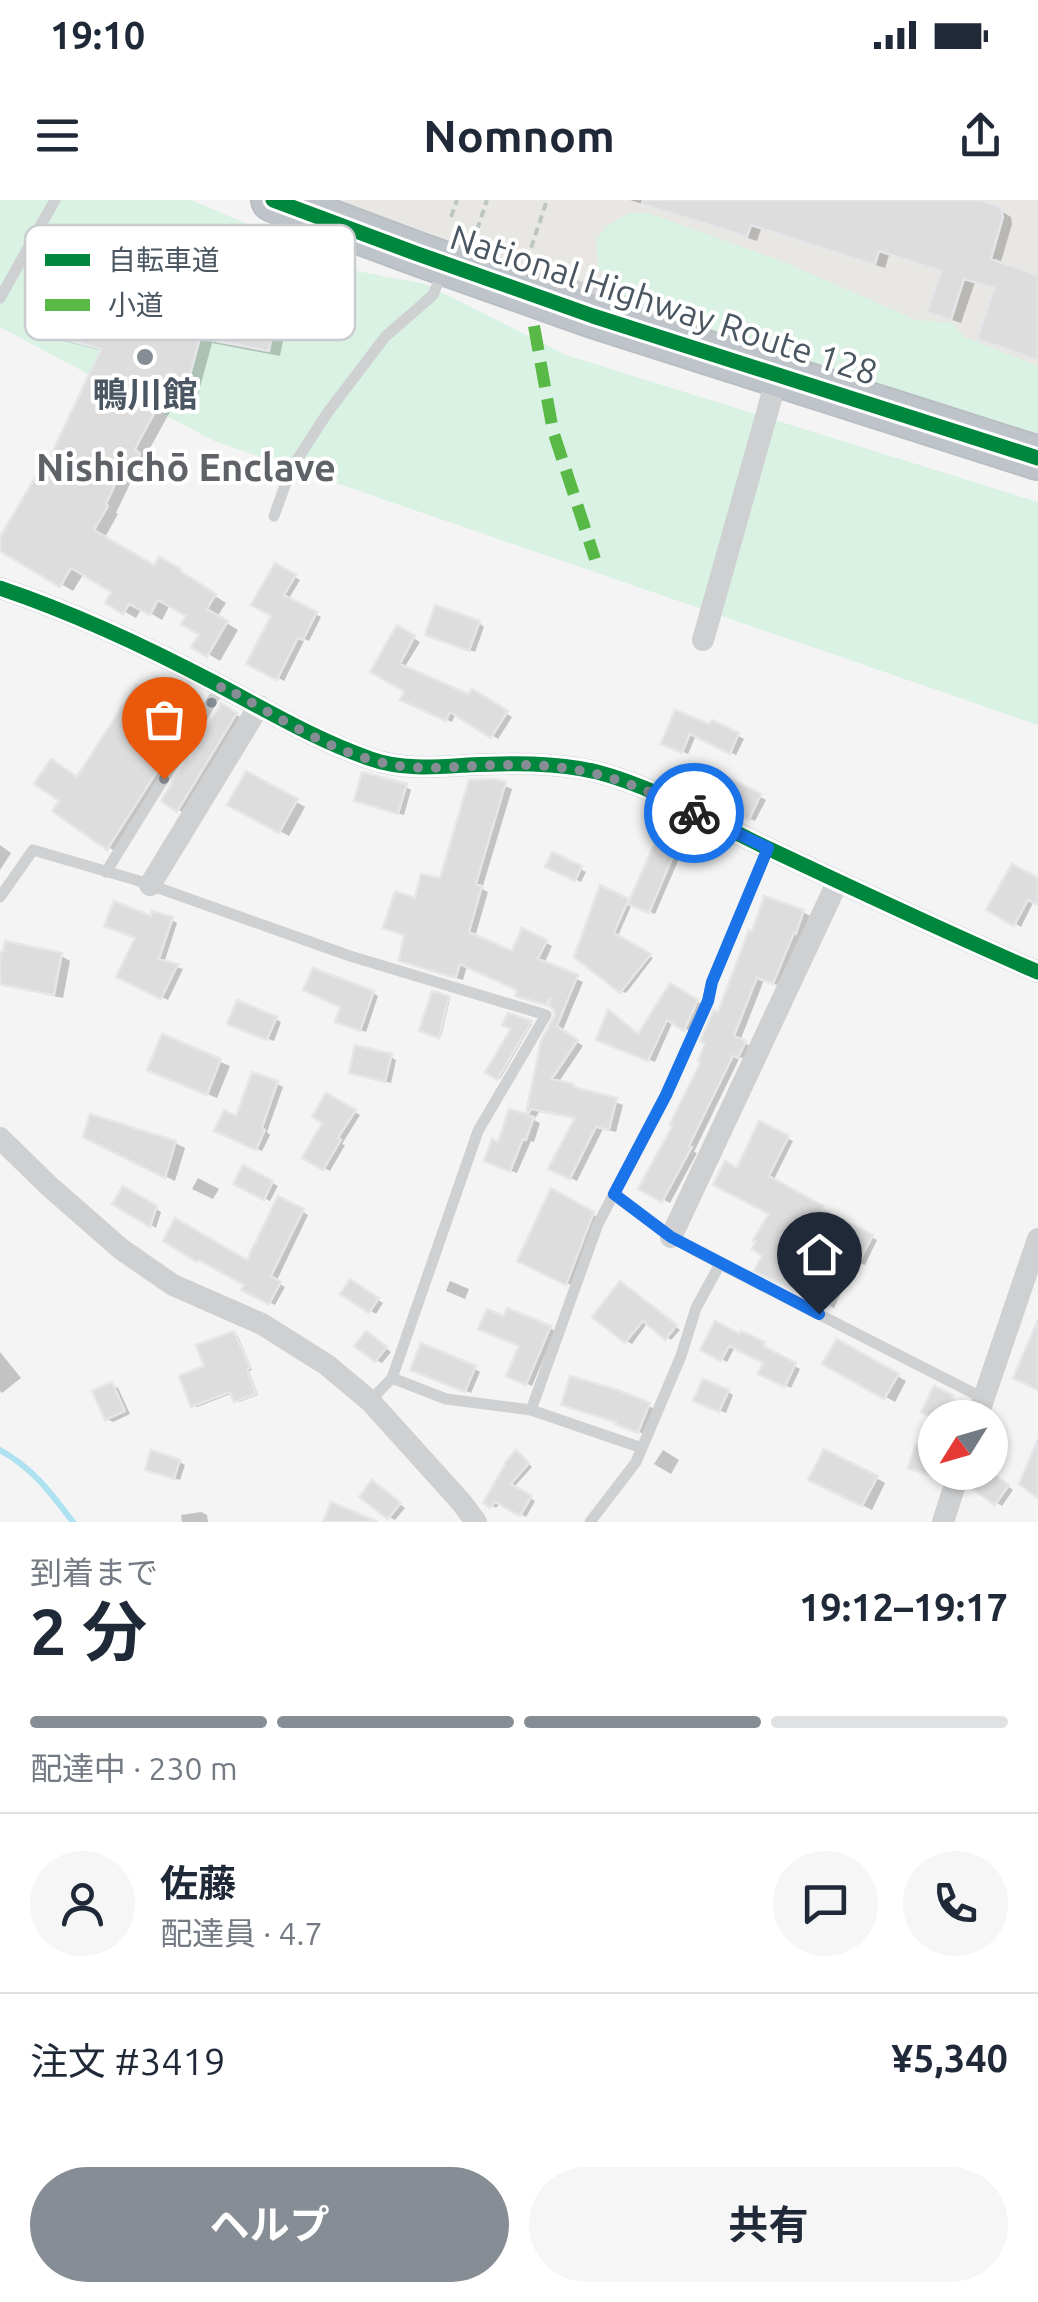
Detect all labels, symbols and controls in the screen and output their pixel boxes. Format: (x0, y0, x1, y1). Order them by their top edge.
text: 19:10 (50, 14, 145, 56)
icon: menu (30, 108, 85, 163)
icon: share (953, 108, 1008, 163)
text: Nomnom (423, 110, 615, 161)
street label: National Highway Route 128 (446, 216, 882, 392)
legend (25, 225, 355, 340)
text: 自転車道 (108, 244, 220, 275)
text: 小道 (108, 289, 164, 320)
marker: 鴨川館 (134, 346, 156, 368)
place label: 鴨川館 (92, 374, 198, 414)
district label: Nishichō Enclave (36, 446, 336, 488)
pin (122, 677, 207, 780)
icon: bag (137, 692, 192, 747)
courier (644, 763, 744, 863)
icon: bike (667, 786, 722, 841)
pin (777, 1212, 862, 1315)
icon: home (792, 1227, 847, 1282)
north arrow (918, 1400, 1008, 1490)
map controls (918, 1400, 1008, 1490)
text: 到着まで (30, 1554, 158, 1590)
text: 19:12–19:17 (799, 1586, 1008, 1628)
text: 2 分 (30, 1594, 147, 1667)
text: 配達中 · 230 m (30, 1750, 238, 1786)
button: person (30, 1851, 135, 1956)
button: chat (773, 1851, 878, 1956)
button: phone (903, 1851, 1008, 1956)
text: 佐藤 (160, 1862, 236, 1904)
text: 配達員 · 4.7 (160, 1915, 323, 1951)
text: ¥5,340 (891, 2037, 1008, 2079)
text: 注文 #3419 (30, 2040, 225, 2082)
button: ヘルプ (30, 2167, 509, 2282)
button: 共有 (529, 2167, 1008, 2282)

